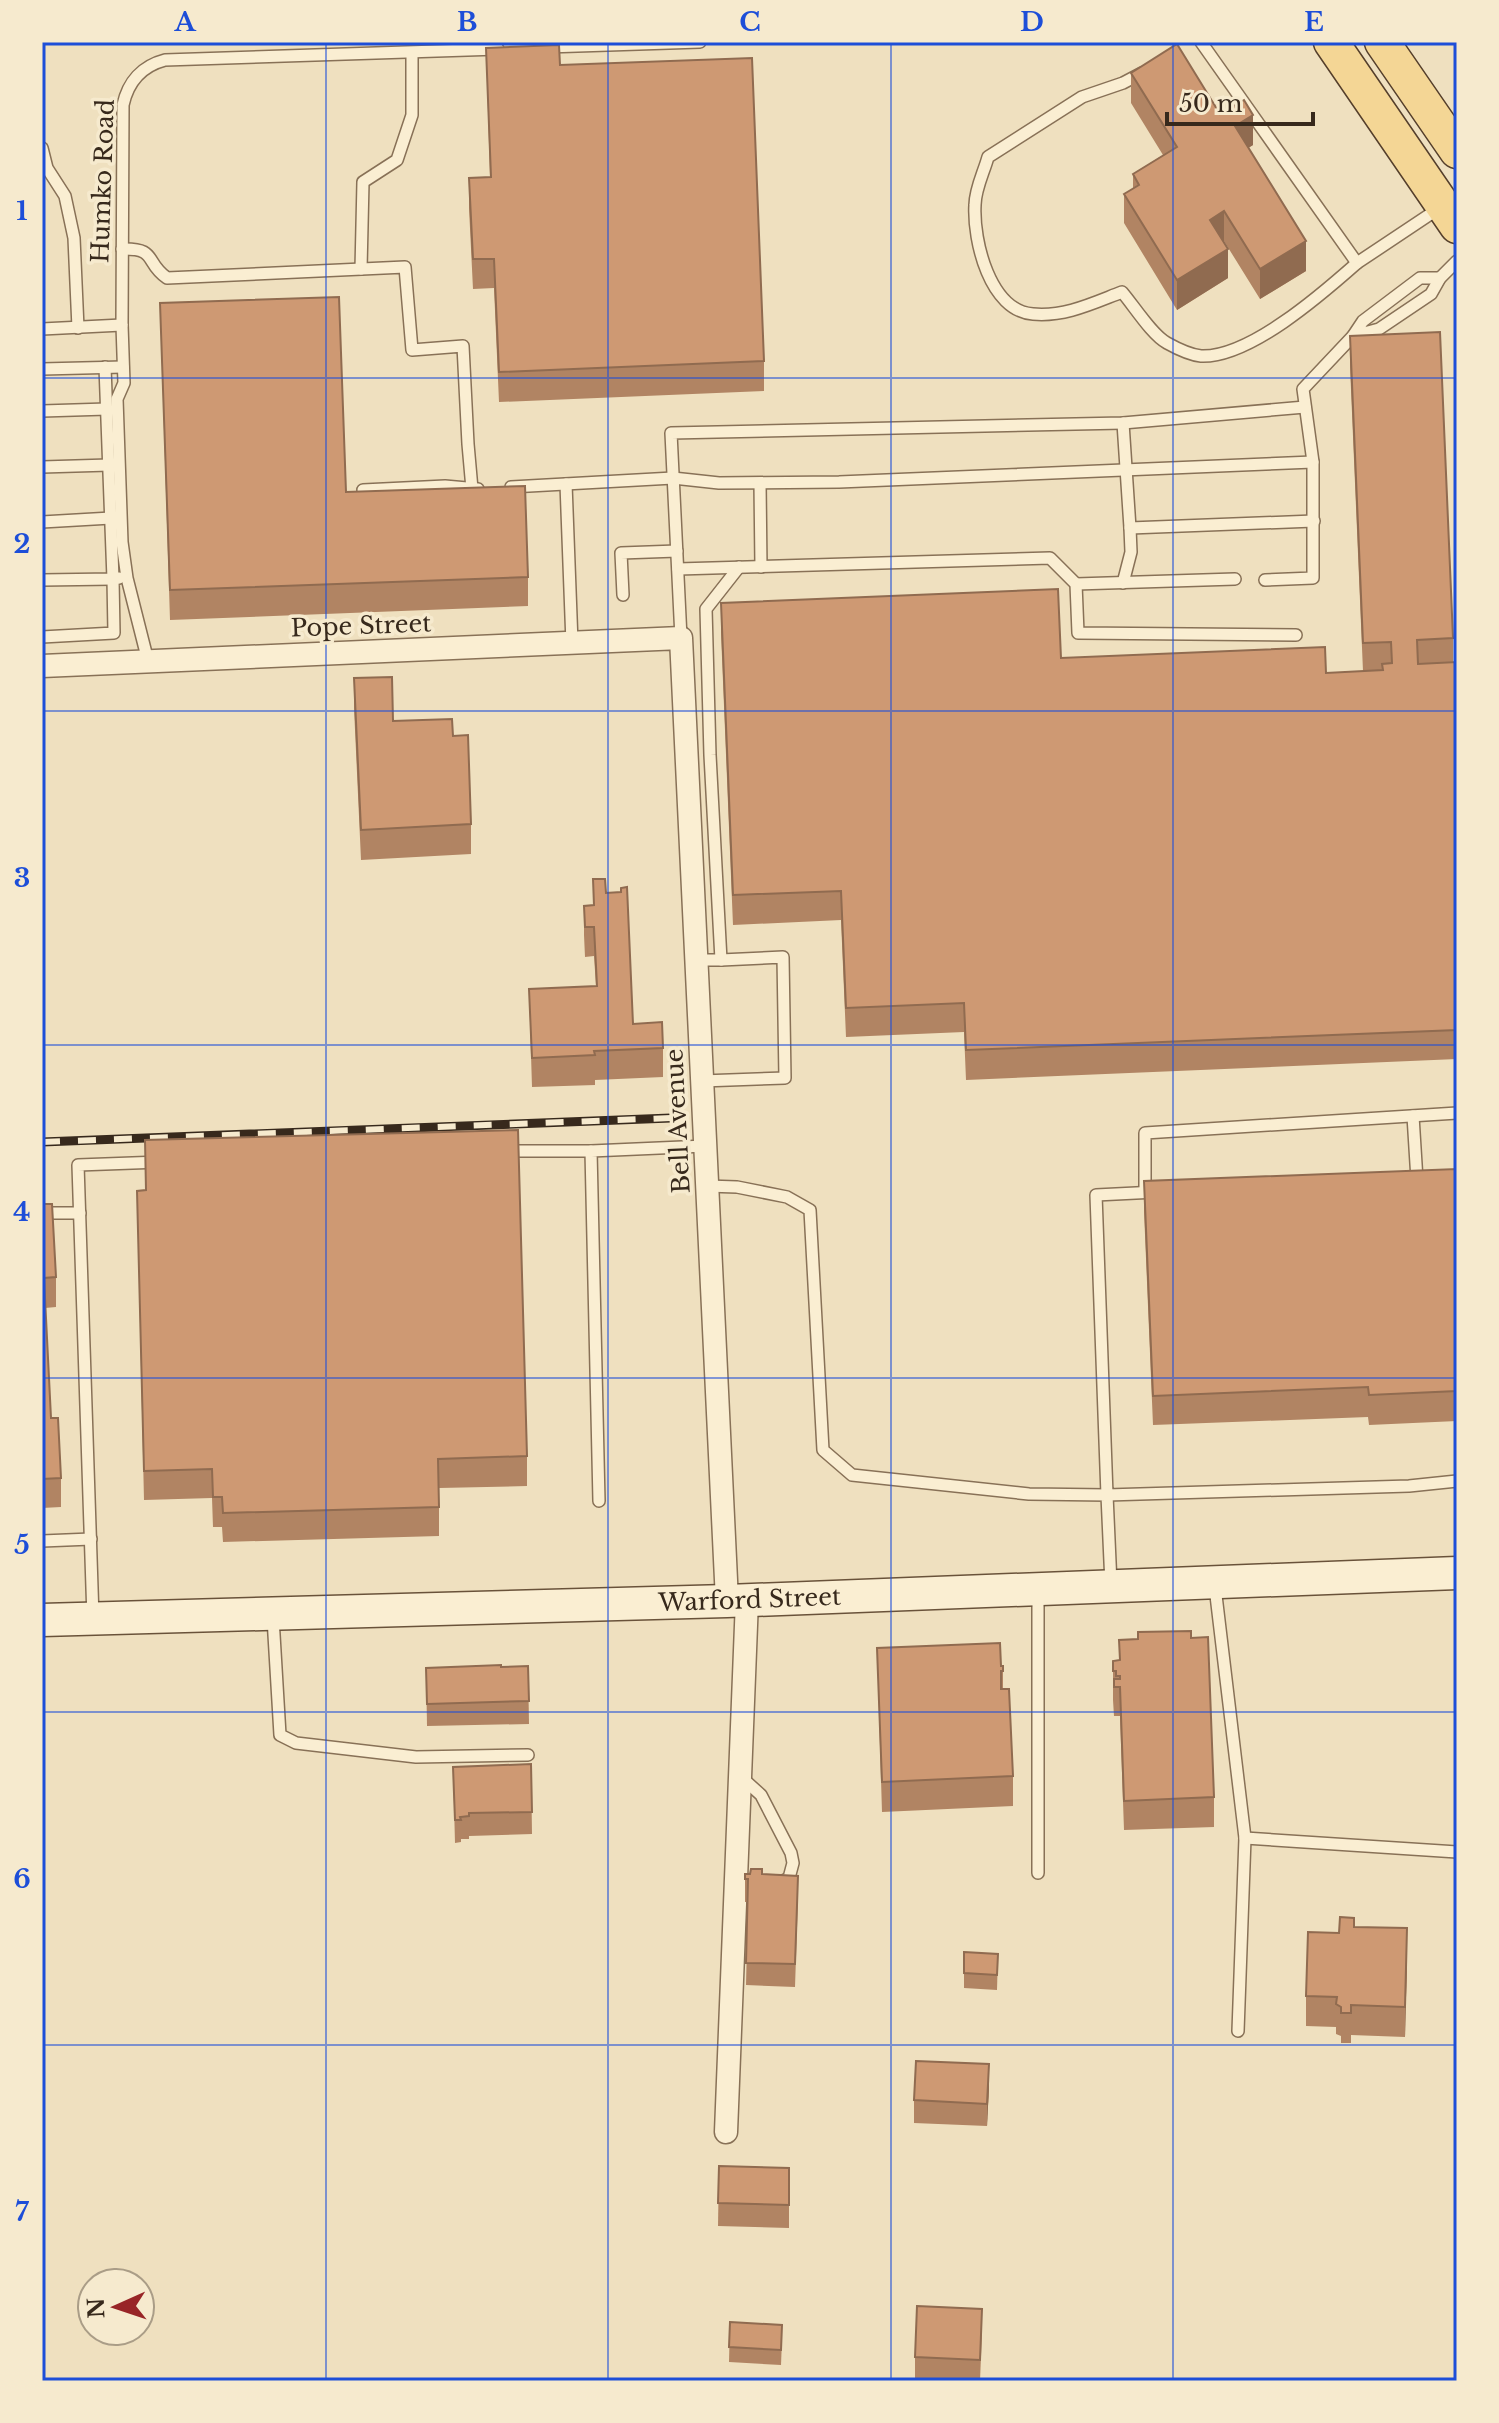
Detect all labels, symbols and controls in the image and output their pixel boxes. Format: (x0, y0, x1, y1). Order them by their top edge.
text: A (173, 6, 196, 38)
text: B (457, 6, 477, 38)
text: C (739, 6, 761, 38)
text: D (1020, 6, 1044, 38)
text: E (1304, 6, 1324, 38)
scale bar (1167, 76, 1313, 126)
text: 50 m (1179, 89, 1243, 118)
street label: Humko Road (85, 99, 120, 263)
text: 1 (16, 195, 28, 227)
text: 2 (14, 528, 30, 560)
street label: Pope Street (290, 609, 432, 642)
text: 3 (14, 862, 30, 894)
street label: Bell Avenue (659, 1048, 696, 1194)
text: 4 (13, 1196, 31, 1228)
text: 5 (14, 1529, 30, 1561)
street label: Warford Street (657, 1582, 842, 1617)
text: 6 (13, 1863, 31, 1895)
text: 7 (15, 2196, 29, 2228)
north arrow (76, 2267, 156, 2347)
text: N (82, 2297, 111, 2319)

